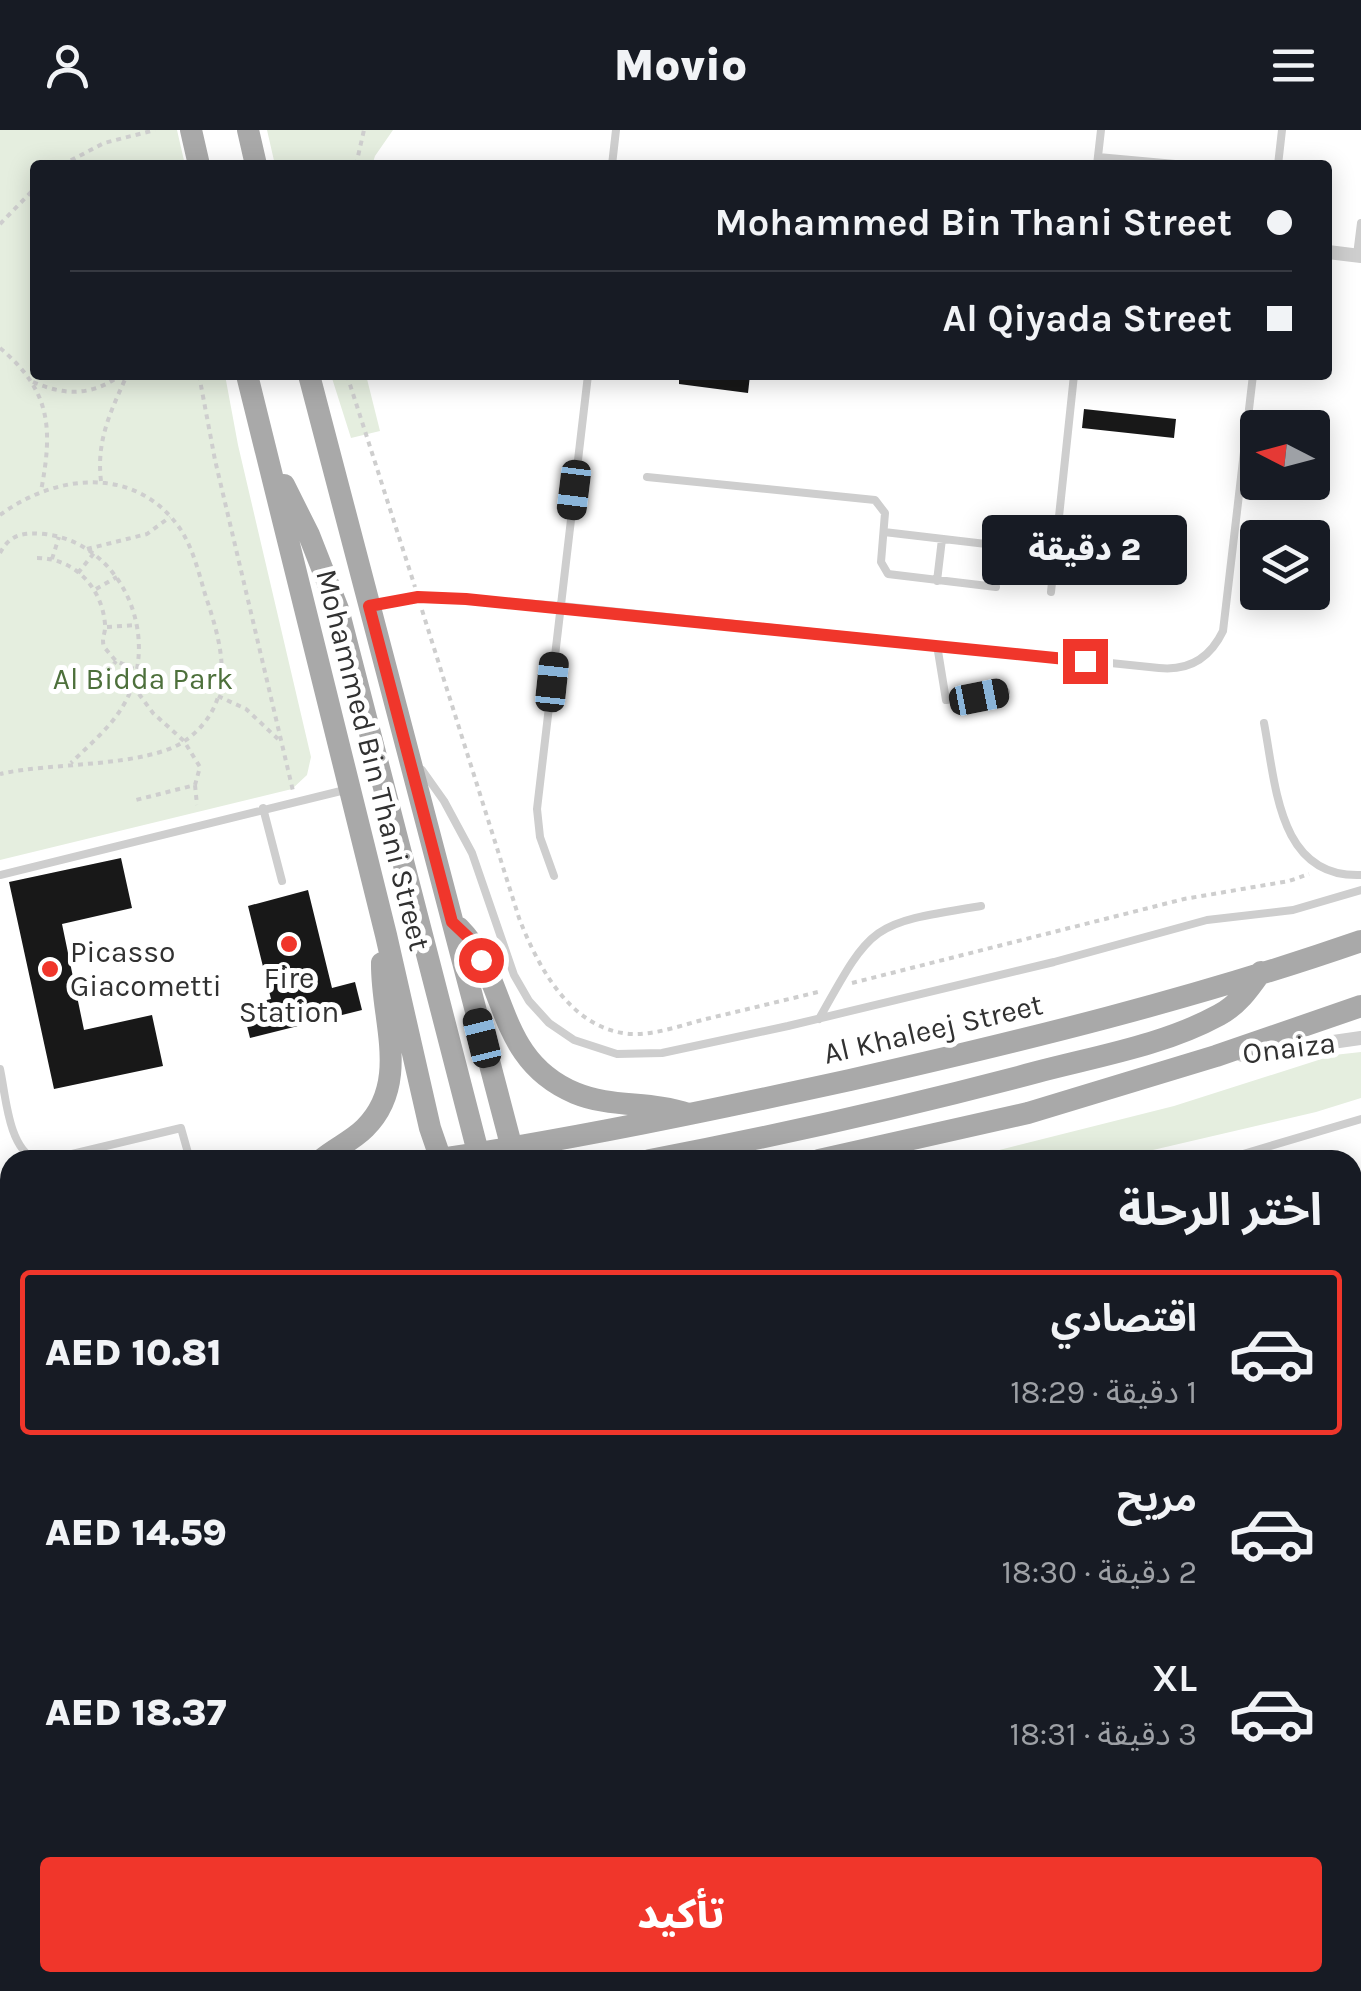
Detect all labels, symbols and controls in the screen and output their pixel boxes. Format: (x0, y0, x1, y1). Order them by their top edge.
icon: person (40, 38, 95, 93)
icon: menu (1266, 38, 1321, 93)
text: Movio (614, 39, 747, 91)
text: Mohammed Bin Thani Street (715, 200, 1232, 245)
text: Al Qiyada Street (943, 296, 1232, 341)
north arrow (1240, 410, 1330, 500)
map controls (1240, 410, 1330, 610)
car (555, 458, 593, 522)
callout: 2 دقيقة (982, 516, 1188, 586)
button: layers (1240, 520, 1330, 610)
text: 2 دقيقة (1028, 531, 1141, 568)
street label: Mohammed Bin Thani Street (308, 566, 438, 954)
route end (1063, 639, 1108, 684)
car (534, 651, 570, 713)
park label: Al Bidda Park (53, 661, 233, 697)
car (947, 677, 1011, 717)
marker: Fire Station (278, 933, 300, 955)
place label: Picasso Giacometti (70, 934, 222, 1004)
route start (459, 938, 504, 983)
marker: Picasso Giacometti (39, 958, 61, 980)
place label: Fire Station (239, 960, 339, 1030)
street label: Al Khaleej Street (820, 986, 1046, 1072)
car (460, 1005, 504, 1071)
street label: Onaiza (1240, 1024, 1338, 1072)
text: اختر الرحلة (1118, 1184, 1322, 1236)
text: اقتصادي (1051, 1296, 1197, 1341)
icon: car (1227, 1308, 1317, 1398)
text: AED 10.81 (45, 1330, 222, 1375)
text: 1 دقيقة · 18:29 (1010, 1374, 1197, 1411)
text: مريح (1117, 1476, 1197, 1521)
icon: car (1227, 1488, 1317, 1578)
text: AED 14.59 (45, 1510, 227, 1555)
text: 2 دقيقة · 18:30 (1002, 1554, 1197, 1591)
text: XL (1152, 1656, 1197, 1701)
icon: car (1227, 1668, 1317, 1758)
text: AED 18.37 (45, 1690, 226, 1735)
text: 3 دقيقة · 18:31 (1010, 1716, 1197, 1753)
button: تأكيد (40, 1857, 1322, 1972)

